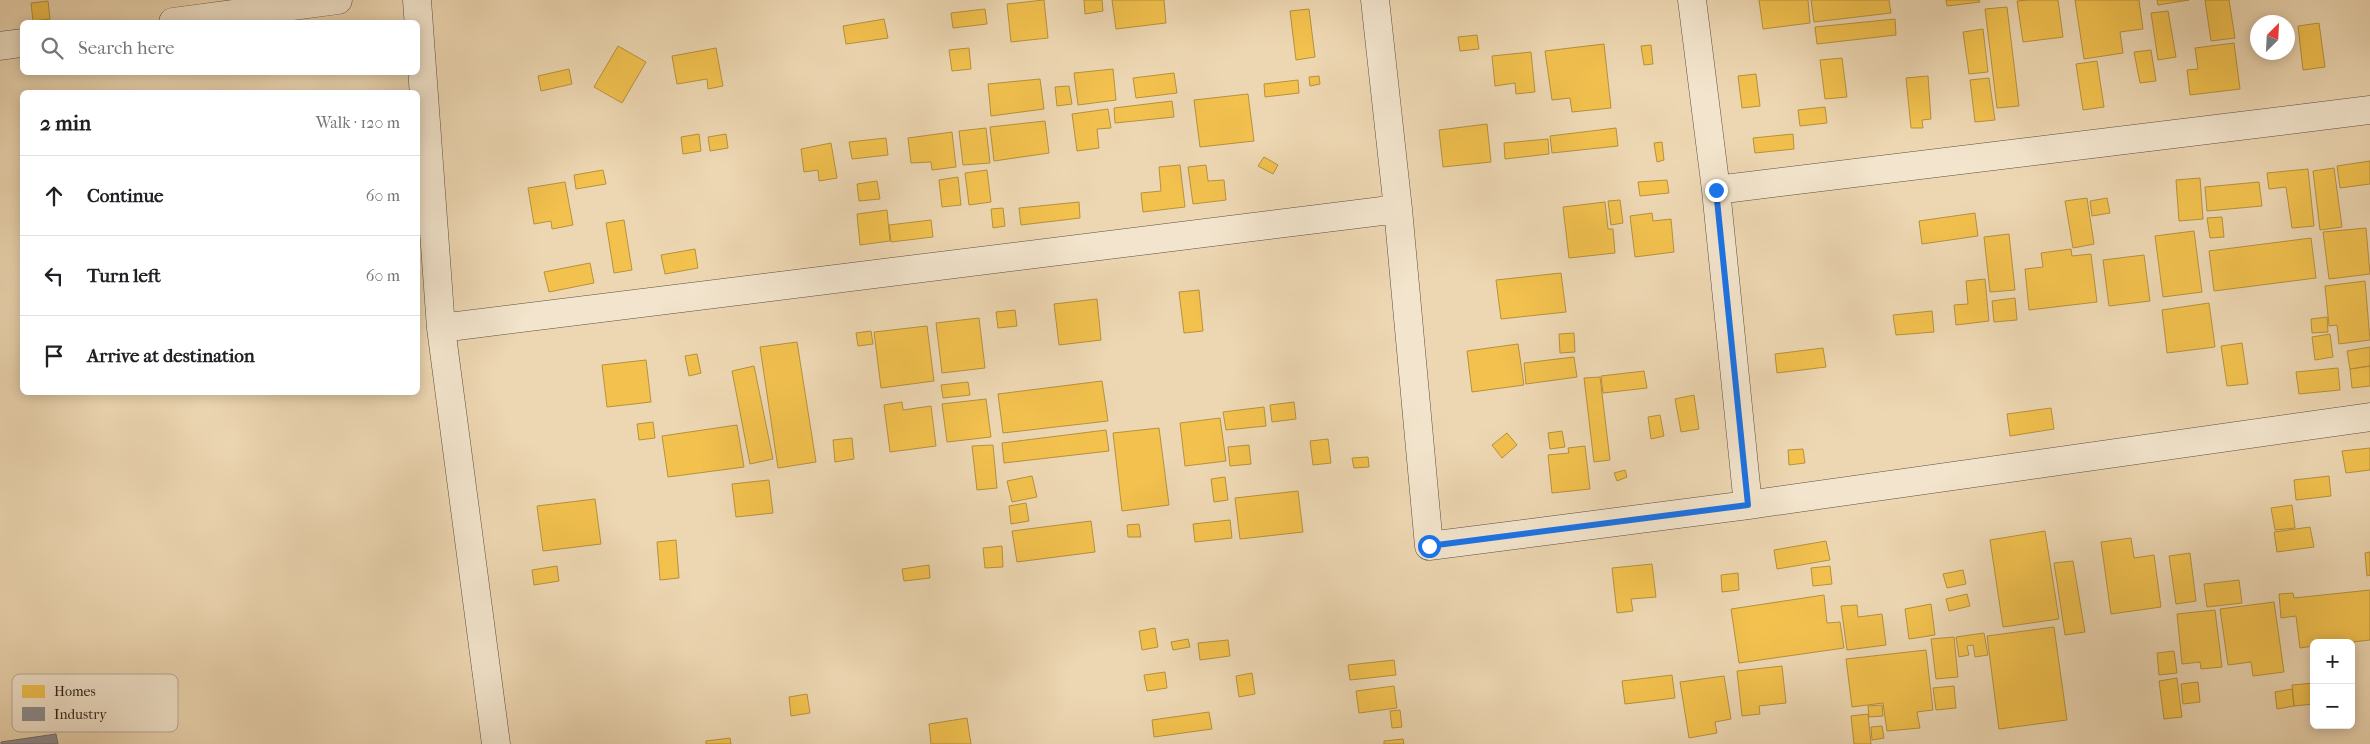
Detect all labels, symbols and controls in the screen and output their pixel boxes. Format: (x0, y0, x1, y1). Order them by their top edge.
north arrow (2250, 15, 2295, 60)
search box (20, 20, 420, 75)
icon: search (38, 34, 66, 62)
text: Search here (78, 37, 174, 59)
text: 2 min (40, 111, 91, 135)
text: Walk · 120 m (316, 113, 400, 132)
route end (1705, 179, 1728, 202)
icon: ahead (40, 182, 68, 210)
text: Continue (87, 185, 163, 207)
text: 60 m (366, 186, 400, 205)
icon: left (40, 262, 68, 290)
text: Turn left (87, 265, 161, 287)
text: 60 m (366, 266, 400, 285)
icon: arrive (40, 342, 68, 370)
text: Arrive at destination (87, 345, 255, 367)
route start (1418, 535, 1441, 558)
map controls (2310, 639, 2355, 729)
button: + (2310, 639, 2355, 684)
legend (12, 674, 178, 732)
text: Homes (54, 683, 96, 700)
button: − (2310, 684, 2355, 729)
text: Industry (54, 706, 107, 723)

